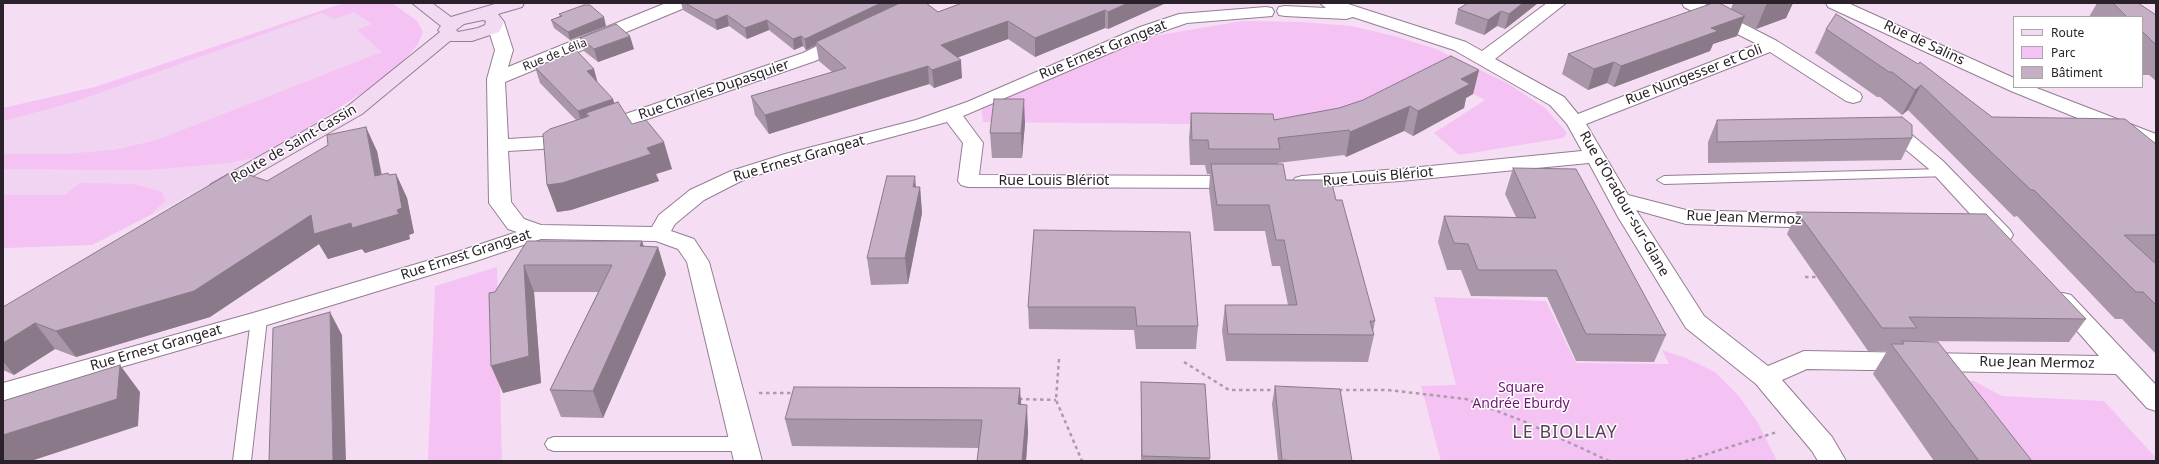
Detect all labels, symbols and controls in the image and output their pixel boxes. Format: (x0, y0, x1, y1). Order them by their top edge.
legend (2013, 16, 2143, 88)
street label: Rue Ernest Grangeat (1037, 17, 1169, 83)
street label: Rue de Salins (1881, 17, 1967, 69)
text: Route (2051, 24, 2084, 41)
street label: Rue de Lélia (521, 36, 589, 74)
street label: Rue Nungesser et Coli (1623, 41, 1765, 109)
text: Parc (2051, 44, 2075, 61)
street label: Rue Charles Dupasquier (636, 56, 792, 124)
text: Bâtiment (2051, 64, 2103, 81)
street label: Route de Saint-Cassin (228, 101, 360, 187)
street label: Rue d'Oradour-sur-Glane (1576, 128, 1672, 280)
street label: Rue Ernest Grangeat (731, 132, 867, 186)
street label: Rue Louis Blériot (1322, 164, 1434, 190)
street label: Rue Louis Blériot (999, 173, 1109, 189)
street label: Rue Jean Mermoz (1686, 208, 1802, 228)
street label: Rue Ernest Grangeat (399, 226, 533, 284)
street label: Rue Ernest Grangeat (88, 321, 224, 375)
street label: Rue Jean Mermoz (1979, 354, 2095, 372)
park label: Square Andrée Eburdy (1472, 380, 1570, 412)
district label: LE BIOLLAY (1512, 422, 1618, 444)

